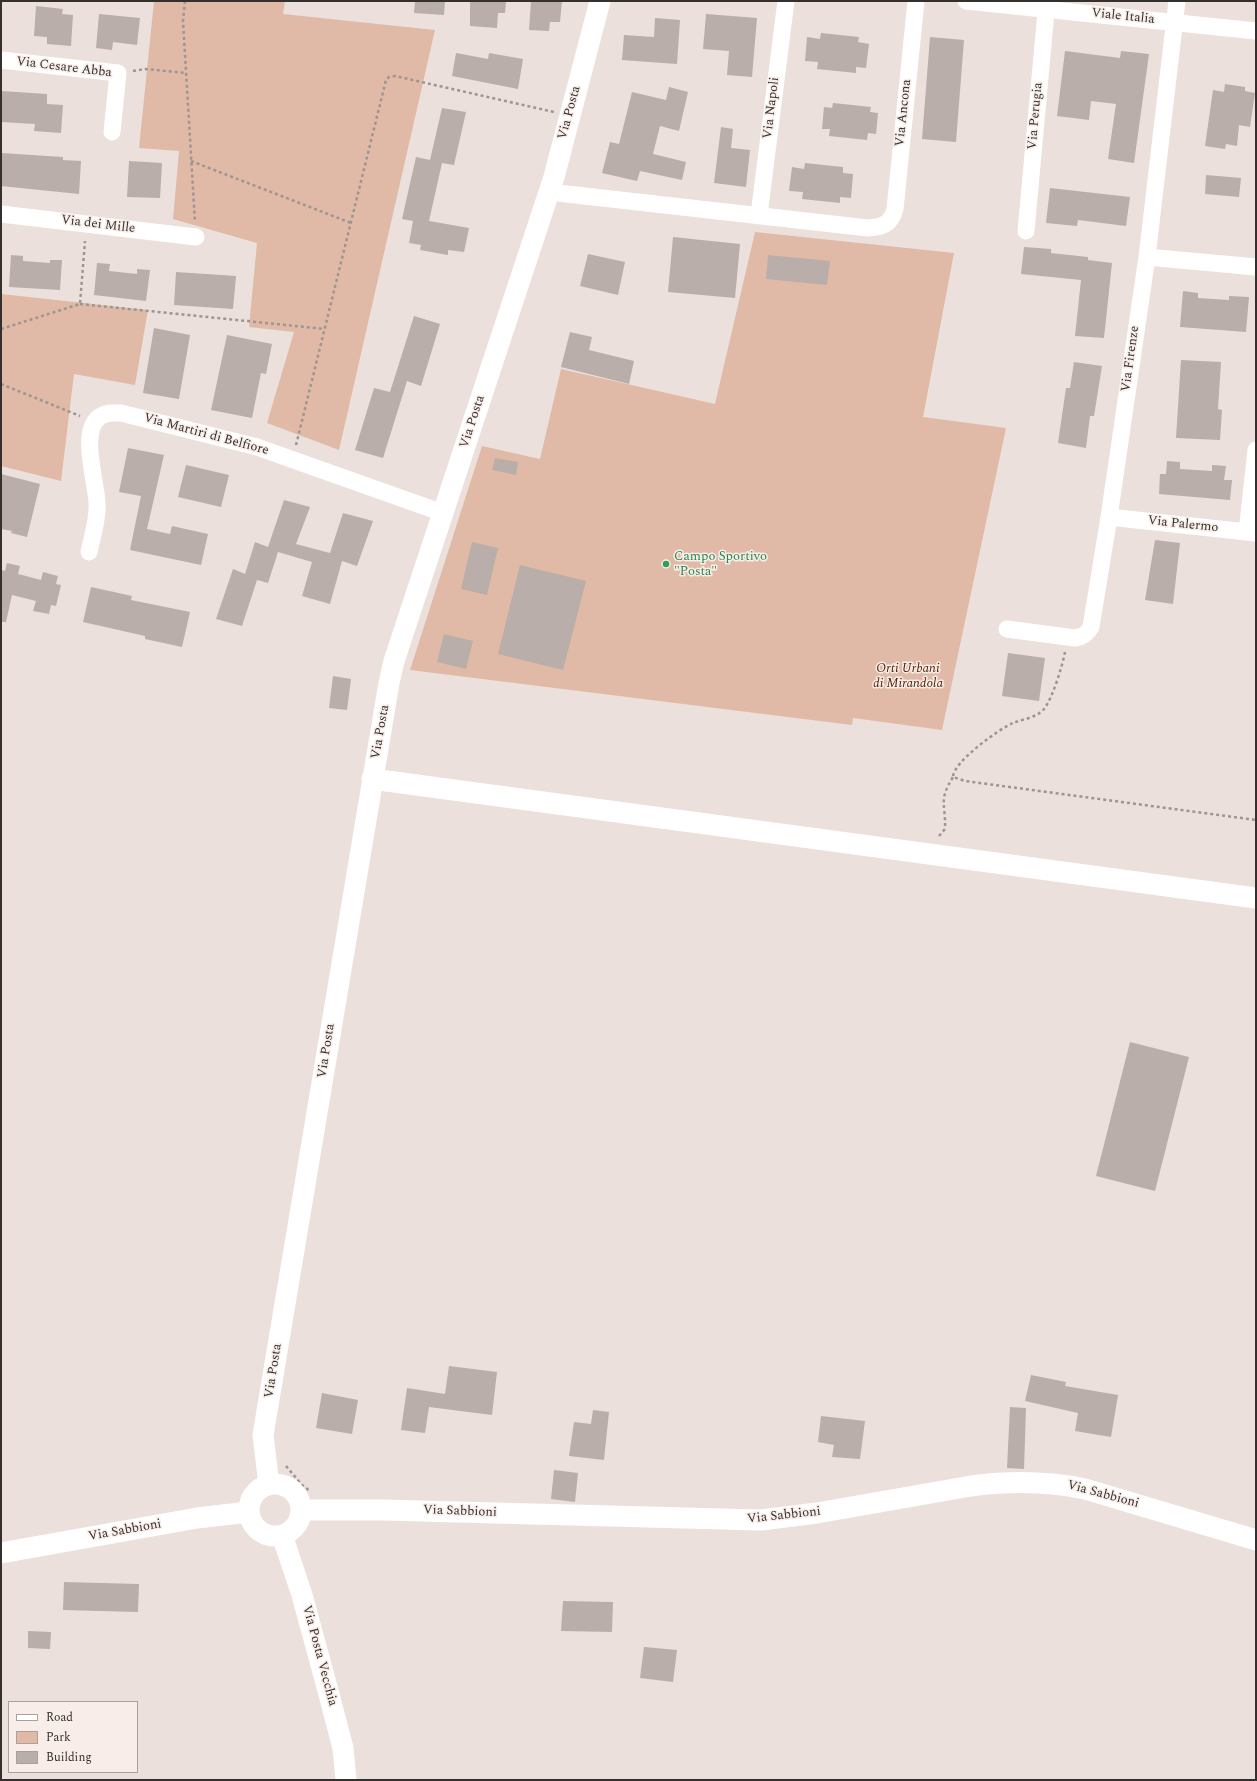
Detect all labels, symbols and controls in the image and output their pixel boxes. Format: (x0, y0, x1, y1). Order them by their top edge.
street label: Viale Italia (1091, 6, 1155, 28)
street label: Via Cesare Abba (15, 54, 113, 82)
street label: Via Napoli (760, 76, 784, 140)
street label: Via Ancona (893, 79, 915, 147)
street label: Via Perugia (1025, 82, 1047, 150)
street label: Via Posta (555, 85, 585, 141)
street label: Via dei Mille (60, 213, 136, 237)
street label: Via Firenze (1119, 325, 1143, 393)
street label: Via Posta (457, 394, 489, 450)
street label: Via Martiri di Belfiore (142, 411, 270, 459)
street label: Via Palermo (1147, 514, 1219, 536)
place label: Campo Sportivo "Posta" (674, 549, 767, 580)
marker: Campo Sportivo "Posta" (661, 559, 671, 569)
park label: Orti Urbani di Mirandola (873, 661, 943, 692)
street label: Via Posta (369, 704, 393, 760)
street label: Via Posta (315, 1023, 339, 1079)
street label: Via Posta (262, 1343, 286, 1399)
street label: Via Sabbioni (1065, 1478, 1141, 1512)
street label: Via Sabbioni (423, 1503, 497, 1521)
street label: Via Sabbioni (746, 1504, 822, 1528)
street label: Via Sabbioni (87, 1517, 163, 1545)
street label: Via Posta Vecchia (298, 1604, 340, 1708)
legend (8, 1701, 138, 1773)
text: Road (46, 1708, 73, 1727)
text: Park (46, 1728, 71, 1747)
text: Building (46, 1748, 92, 1767)

